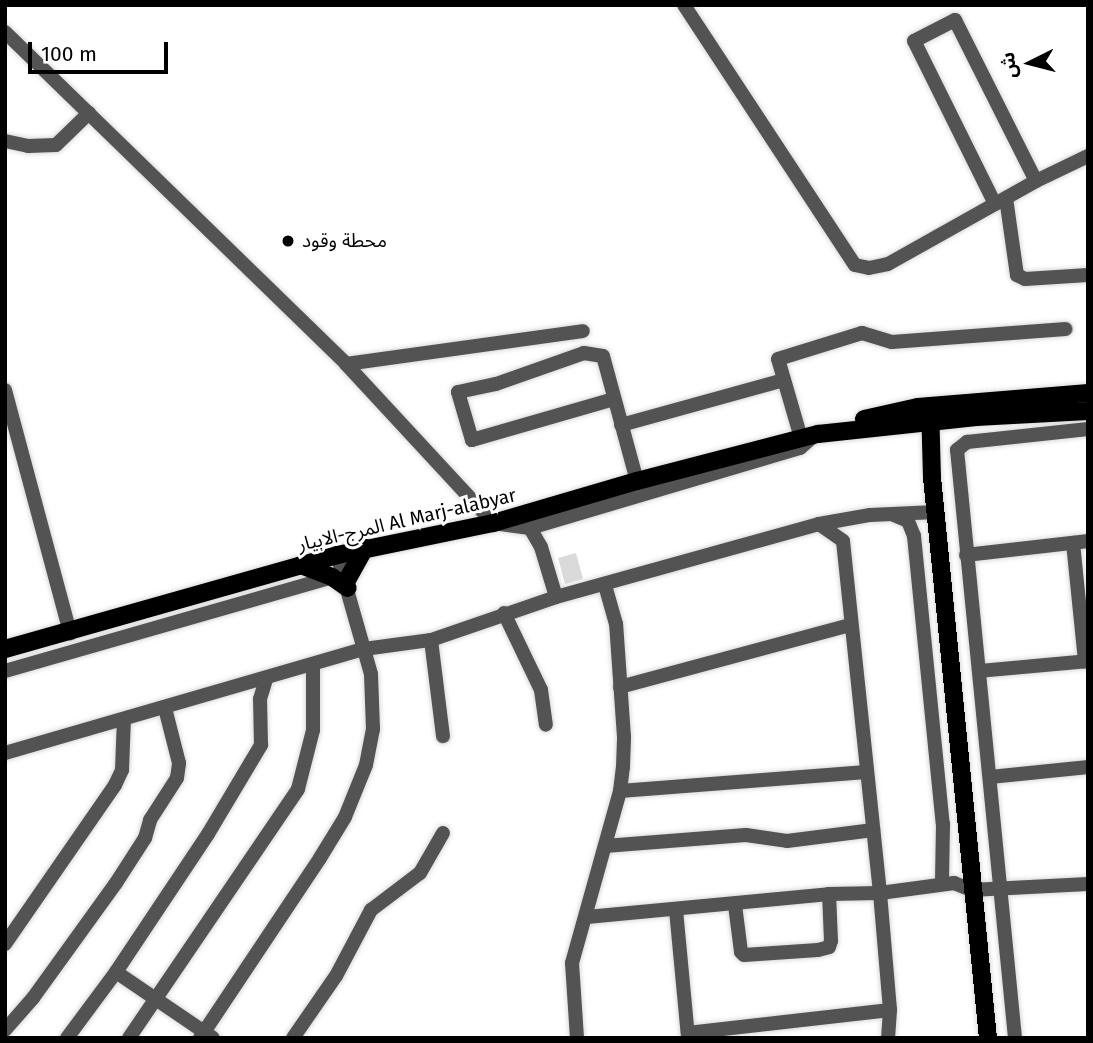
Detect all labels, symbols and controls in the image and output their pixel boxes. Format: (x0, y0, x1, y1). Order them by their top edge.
scale bar (32, 28, 172, 72)
north arrow (995, 28, 1065, 98)
text: 100 m (41, 41, 97, 67)
text: ش (996, 51, 1021, 79)
place label: محطة وقود (302, 230, 387, 252)
marker: محطة وقود (280, 233, 296, 249)
street label: المرج-الابيار Al Marj-alabyar (296, 484, 518, 556)

